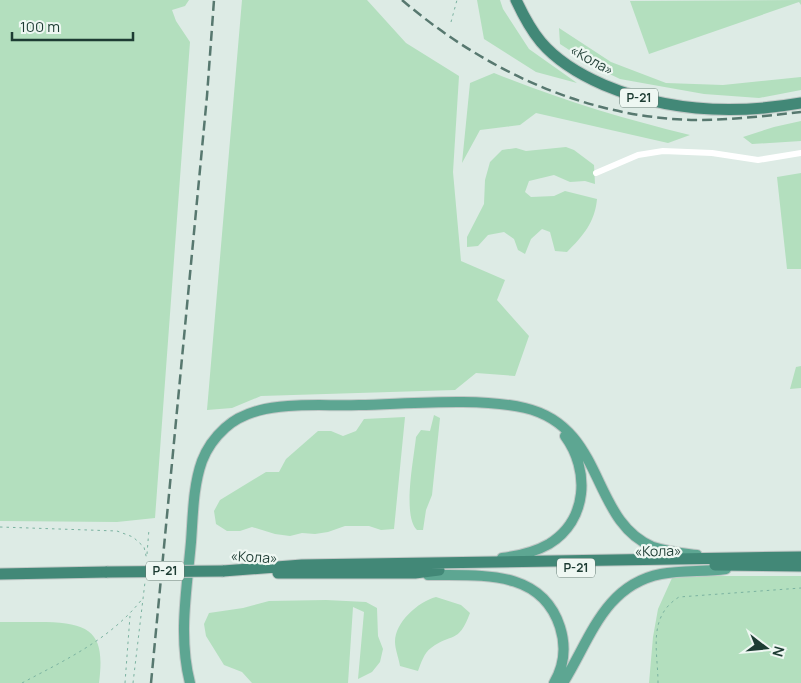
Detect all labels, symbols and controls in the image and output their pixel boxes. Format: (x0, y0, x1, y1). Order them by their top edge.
scale bar (12, 10, 134, 42)
text: 100 m (20, 16, 60, 37)
street label: «Кола» (567, 40, 617, 79)
road number: Р-21 (620, 89, 658, 108)
street label: «Кола» (634, 541, 682, 560)
street label: «Кола» (230, 546, 278, 567)
road number: Р-21 (557, 558, 595, 578)
road number: Р-21 (146, 562, 184, 580)
north arrow (741, 623, 791, 673)
text: N (768, 644, 789, 659)

